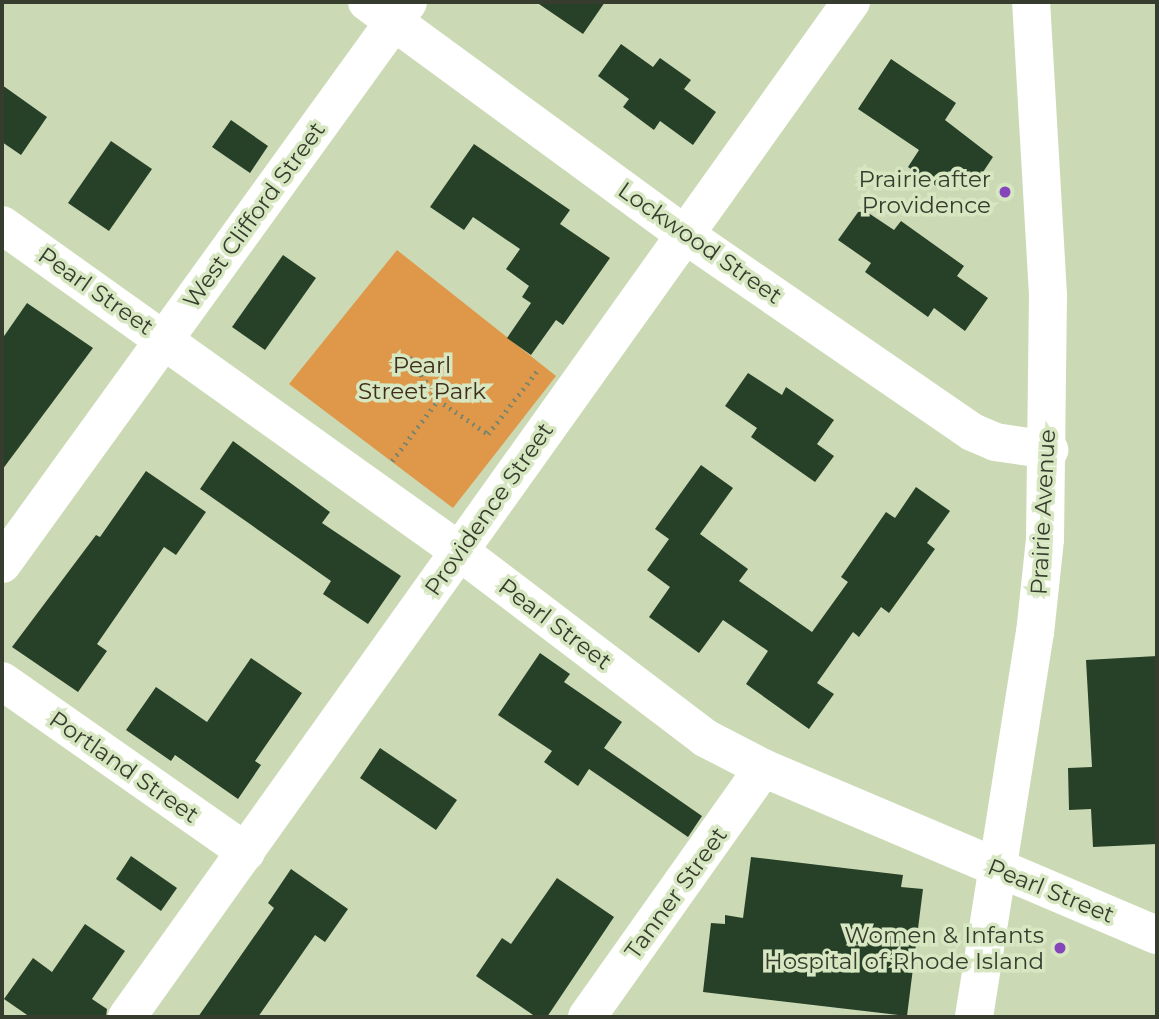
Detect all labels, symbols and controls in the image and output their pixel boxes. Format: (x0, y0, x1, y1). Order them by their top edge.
street label: West Clifford Street (177, 117, 331, 313)
place label: Prairie after Providence (858, 165, 991, 219)
street label: Lockwood Street (613, 176, 787, 310)
marker: Prairie after Providence (997, 184, 1013, 200)
street label: Pearl Street (33, 241, 159, 341)
park label: Pearl Street Park (358, 351, 486, 405)
street label: Providence Street (419, 417, 559, 601)
street label: Prairie Avenue (1025, 428, 1061, 596)
street label: Pearl Street (493, 573, 617, 675)
street label: Portland Street (44, 705, 204, 829)
street label: Tanner Street (619, 822, 733, 964)
street label: Pearl Street (984, 853, 1118, 929)
place label: Women & Infants Hospital of Rhode Island (764, 921, 1044, 975)
marker: Women & Infants Hospital of Rhode Island (1050, 938, 1070, 958)

